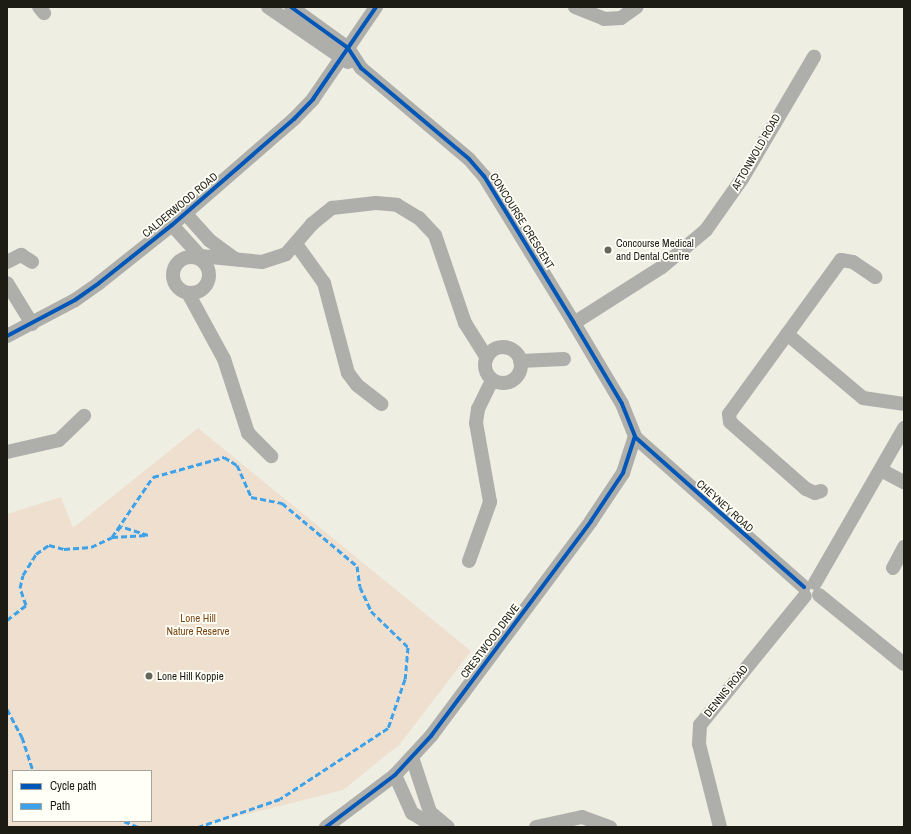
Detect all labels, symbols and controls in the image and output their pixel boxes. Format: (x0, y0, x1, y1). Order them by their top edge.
street label: AFTONWOLD ROAD (729, 111, 783, 193)
street label: CALDERWOOD ROAD (140, 170, 220, 240)
street label: CONCOURSE CRESCENT (487, 171, 557, 271)
place label: Concourse Medical and Dental Centre (616, 237, 694, 263)
marker: Concourse Medical and Dental Centre (603, 245, 613, 255)
street label: CHEYNEY ROAD (694, 477, 756, 535)
street label: CRESTWOOD DRIVE (458, 601, 522, 681)
park label: Lone Hill Nature Reserve (166, 612, 230, 638)
street label: DENNIS ROAD (701, 663, 751, 719)
place label: Lone Hill Koppie (157, 669, 224, 683)
marker: Lone Hill Koppie (144, 671, 154, 681)
legend (12, 770, 152, 822)
text: Cycle path (50, 778, 97, 794)
text: Path (50, 798, 70, 814)

